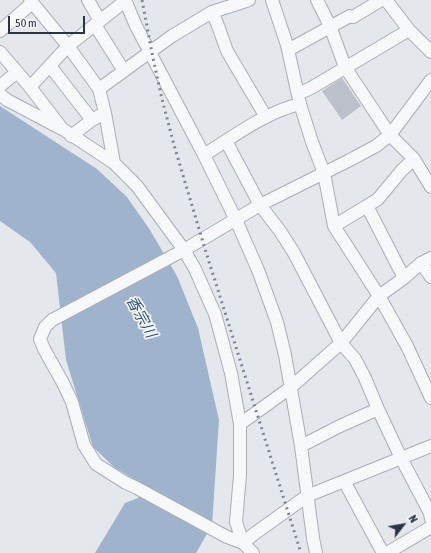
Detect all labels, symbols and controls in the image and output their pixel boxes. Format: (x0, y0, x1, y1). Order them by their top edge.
scale bar (10, 8, 87, 34)
text: 50 m (15, 16, 37, 30)
water label: 香宗川 (122, 293, 160, 341)
north arrow (383, 505, 423, 545)
text: N (406, 513, 420, 525)

